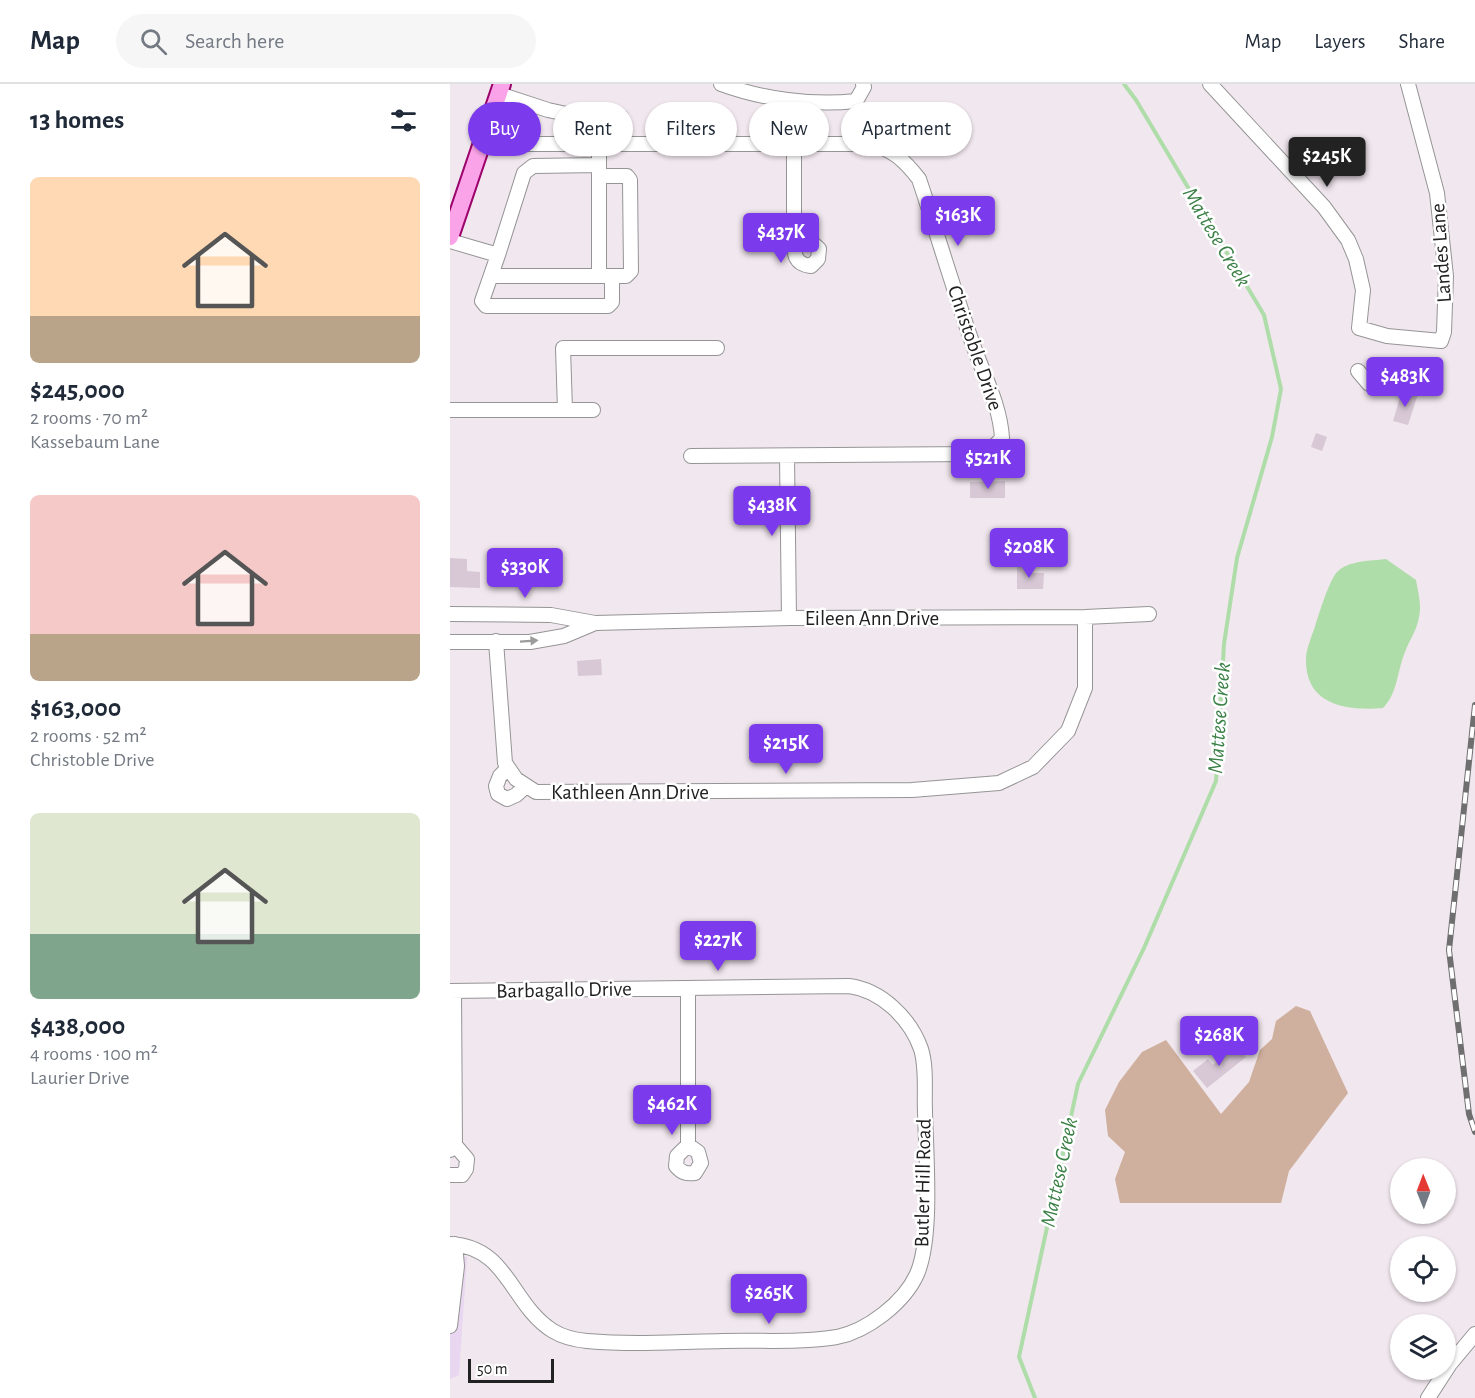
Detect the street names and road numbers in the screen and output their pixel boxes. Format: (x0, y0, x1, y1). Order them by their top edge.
street label: Landes Lane (1427, 203, 1455, 303)
street label: Christoble Drive (944, 283, 1006, 413)
street label: Eileen Ann Drive (805, 608, 939, 629)
street label: Kathleen Ann Drive (551, 782, 709, 803)
street label: Barbagallo Drive (496, 978, 632, 1002)
street label: Butler Hill Road (911, 1118, 935, 1248)

